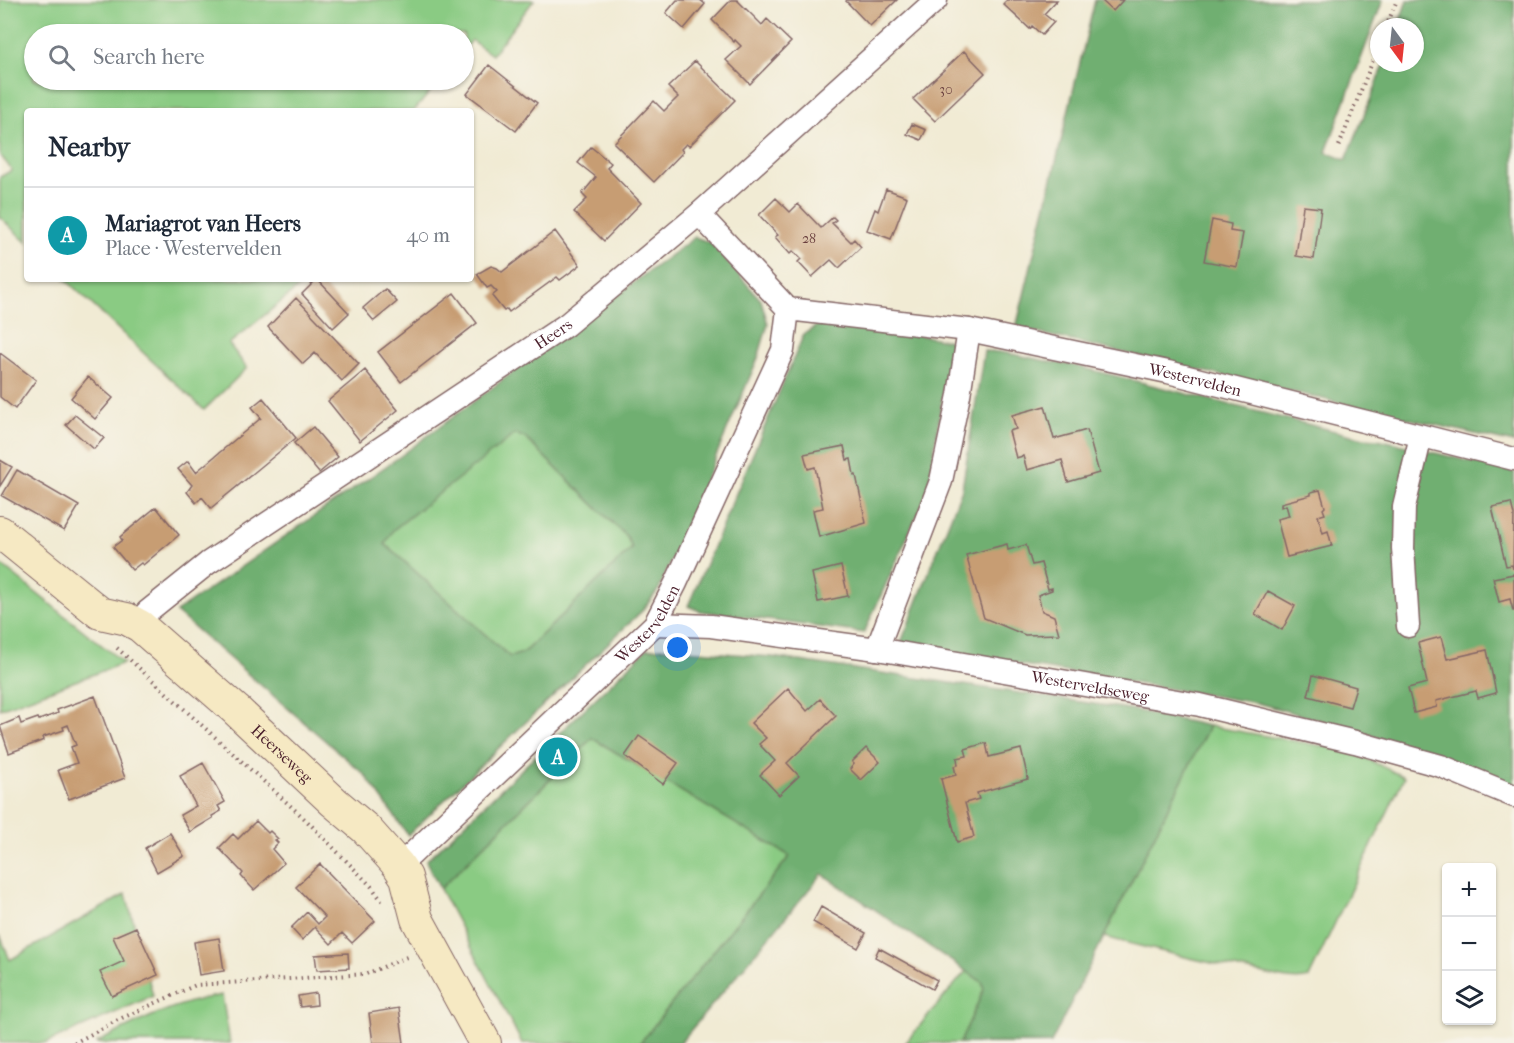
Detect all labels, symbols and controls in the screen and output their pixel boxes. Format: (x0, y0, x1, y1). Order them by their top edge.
north arrow (1370, 18, 1424, 72)
search box (24, 24, 474, 90)
icon: search (45, 41, 78, 74)
text: Search here (93, 44, 205, 70)
house number: 30 (939, 81, 953, 98)
text: Nearby (48, 132, 130, 163)
text: Mariagrot van Heers (105, 211, 301, 237)
text: A (61, 224, 74, 247)
text: 40 m (406, 224, 450, 247)
house number: 28 (802, 230, 816, 247)
text: Place · Westervelden (105, 237, 282, 260)
street label: Heers (531, 315, 576, 353)
street label: Westervelden (1146, 359, 1244, 400)
street label: Westervelden (610, 581, 683, 667)
your location (663, 633, 692, 662)
street label: Westerveldseweg (1029, 666, 1151, 706)
street label: Heerseweg (248, 720, 317, 787)
pin: A (538, 734, 578, 780)
map controls (1442, 863, 1496, 1025)
button: + (1442, 863, 1496, 917)
button: − (1442, 917, 1496, 971)
button: layers (1442, 971, 1496, 1025)

